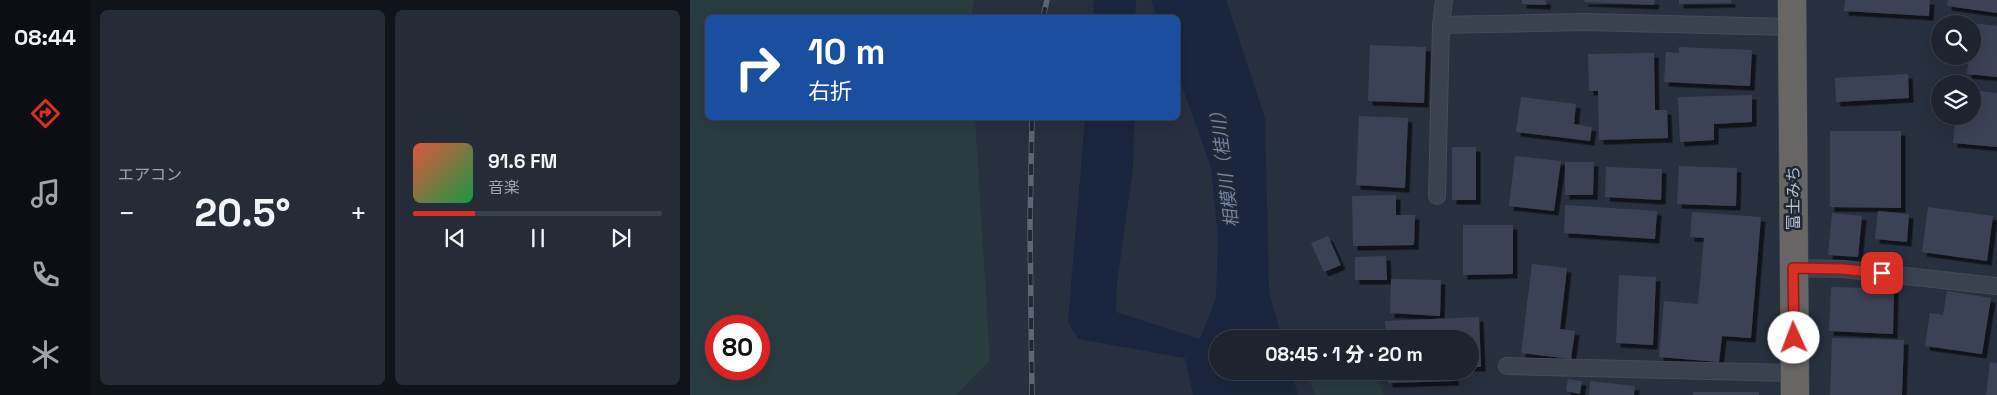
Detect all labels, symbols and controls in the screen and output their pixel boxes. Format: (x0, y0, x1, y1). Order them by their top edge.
map controls (1931, 15, 1981, 125)
button: search (1931, 15, 1981, 65)
text: 08:44 (14, 23, 76, 51)
text: 10 m (808, 30, 885, 74)
icon: right (725, 35, 790, 100)
button: layers (1931, 75, 1981, 125)
text: 右折 (808, 77, 852, 105)
icon: directions (28, 96, 63, 131)
water label: 相模川（桂川） (1205, 101, 1243, 229)
text: 91.6 FM (488, 149, 557, 174)
text: エアコン (118, 164, 182, 185)
street label: 富士みち (1783, 166, 1804, 230)
icon: music (28, 176, 63, 211)
text: 音楽 (488, 177, 520, 198)
text: 20.5° (195, 189, 290, 237)
text: − (118, 195, 135, 231)
text: + (350, 195, 367, 231)
icon: previous (441, 224, 469, 252)
icon: pause (524, 224, 552, 252)
icon: next (607, 224, 635, 252)
pin (1861, 252, 1903, 294)
icon: phone (28, 257, 63, 292)
icon: arrive (1868, 259, 1896, 287)
position arrow (1767, 311, 1819, 363)
speed limit sign: 80 (705, 315, 770, 380)
icon: climate (28, 337, 63, 372)
text: 08:45 · 1 分 · 20 m (1265, 342, 1423, 367)

